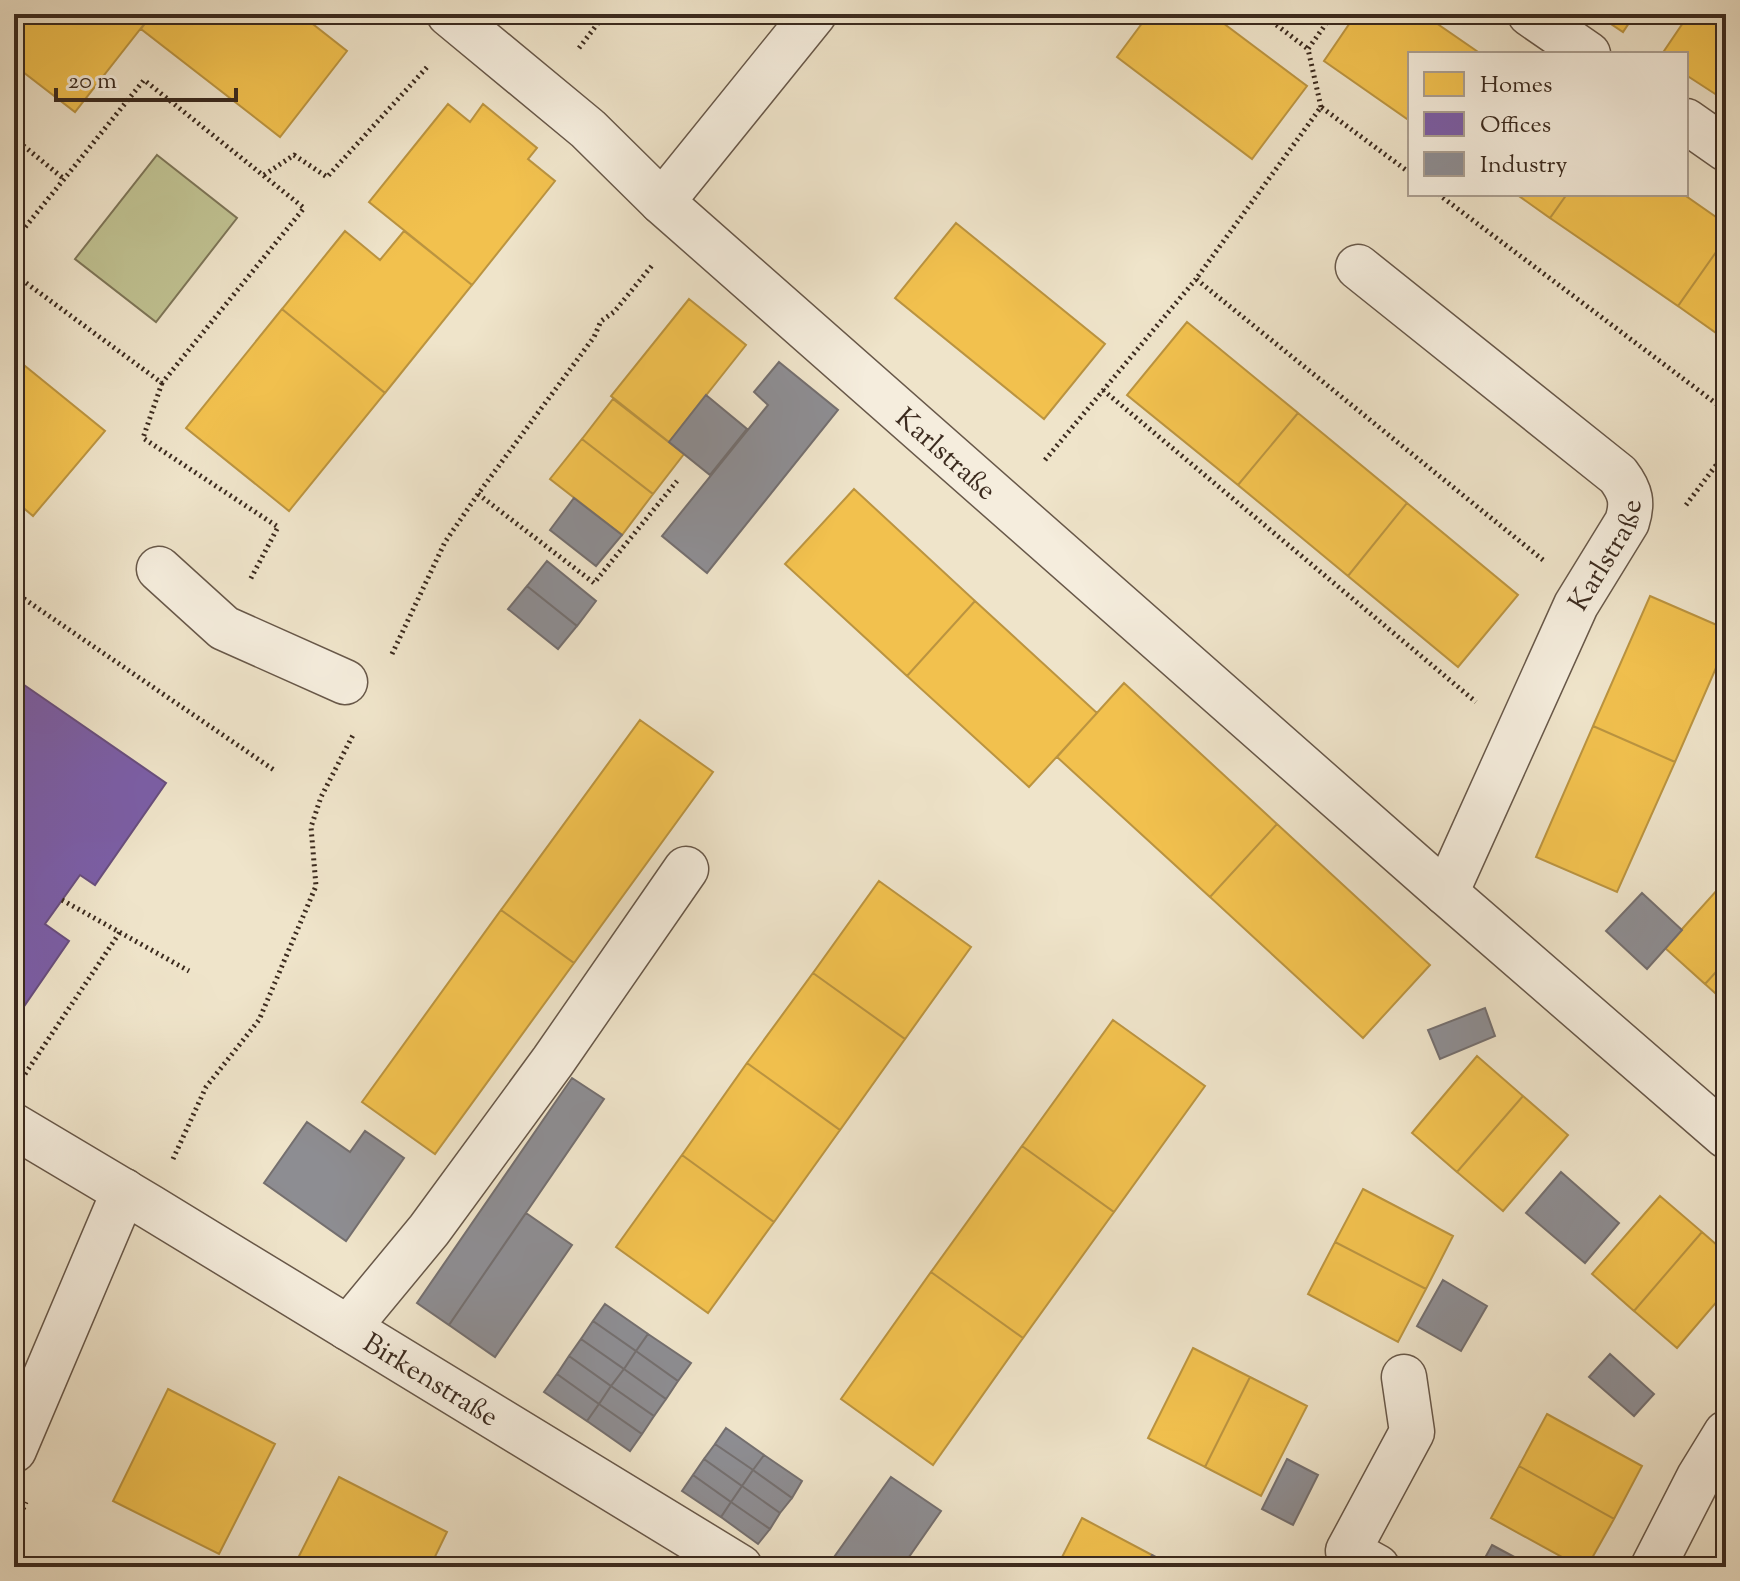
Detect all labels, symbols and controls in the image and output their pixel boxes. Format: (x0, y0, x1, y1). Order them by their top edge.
scale bar (56, 52, 236, 102)
legend (1408, 52, 1688, 196)
text: 20 m (68, 65, 117, 99)
text: Homes (1480, 69, 1552, 103)
text: Offices (1480, 109, 1551, 143)
text: Industry (1480, 149, 1568, 183)
street label: Karlstraße (886, 400, 1004, 511)
street label: Karlstraße (1560, 499, 1653, 619)
street label: Birkenstraße (355, 1325, 505, 1438)

